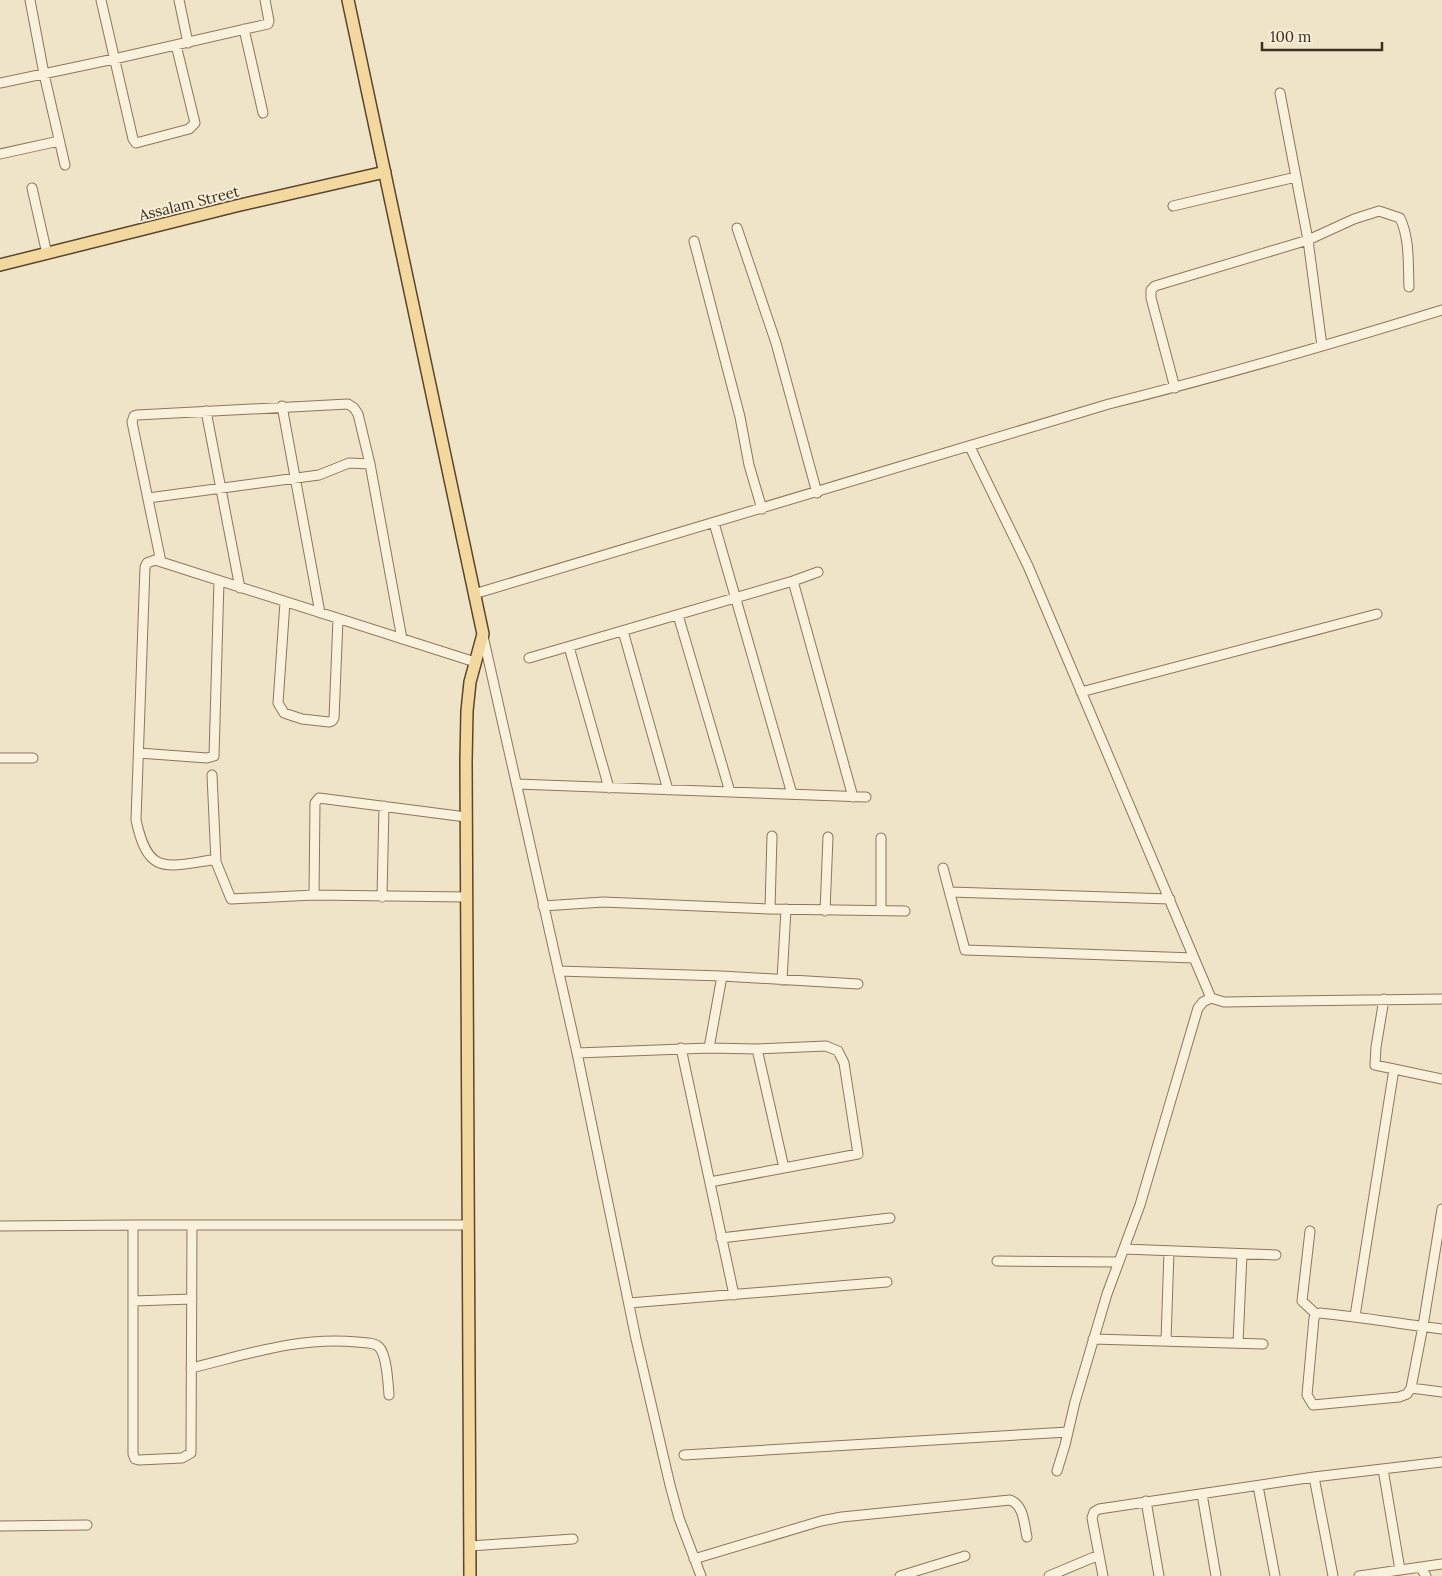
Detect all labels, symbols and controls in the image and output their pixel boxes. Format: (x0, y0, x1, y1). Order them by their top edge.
scale bar (1262, 20, 1382, 52)
text: 100 m (1270, 27, 1311, 46)
street label: Assalam Street (136, 181, 241, 225)

